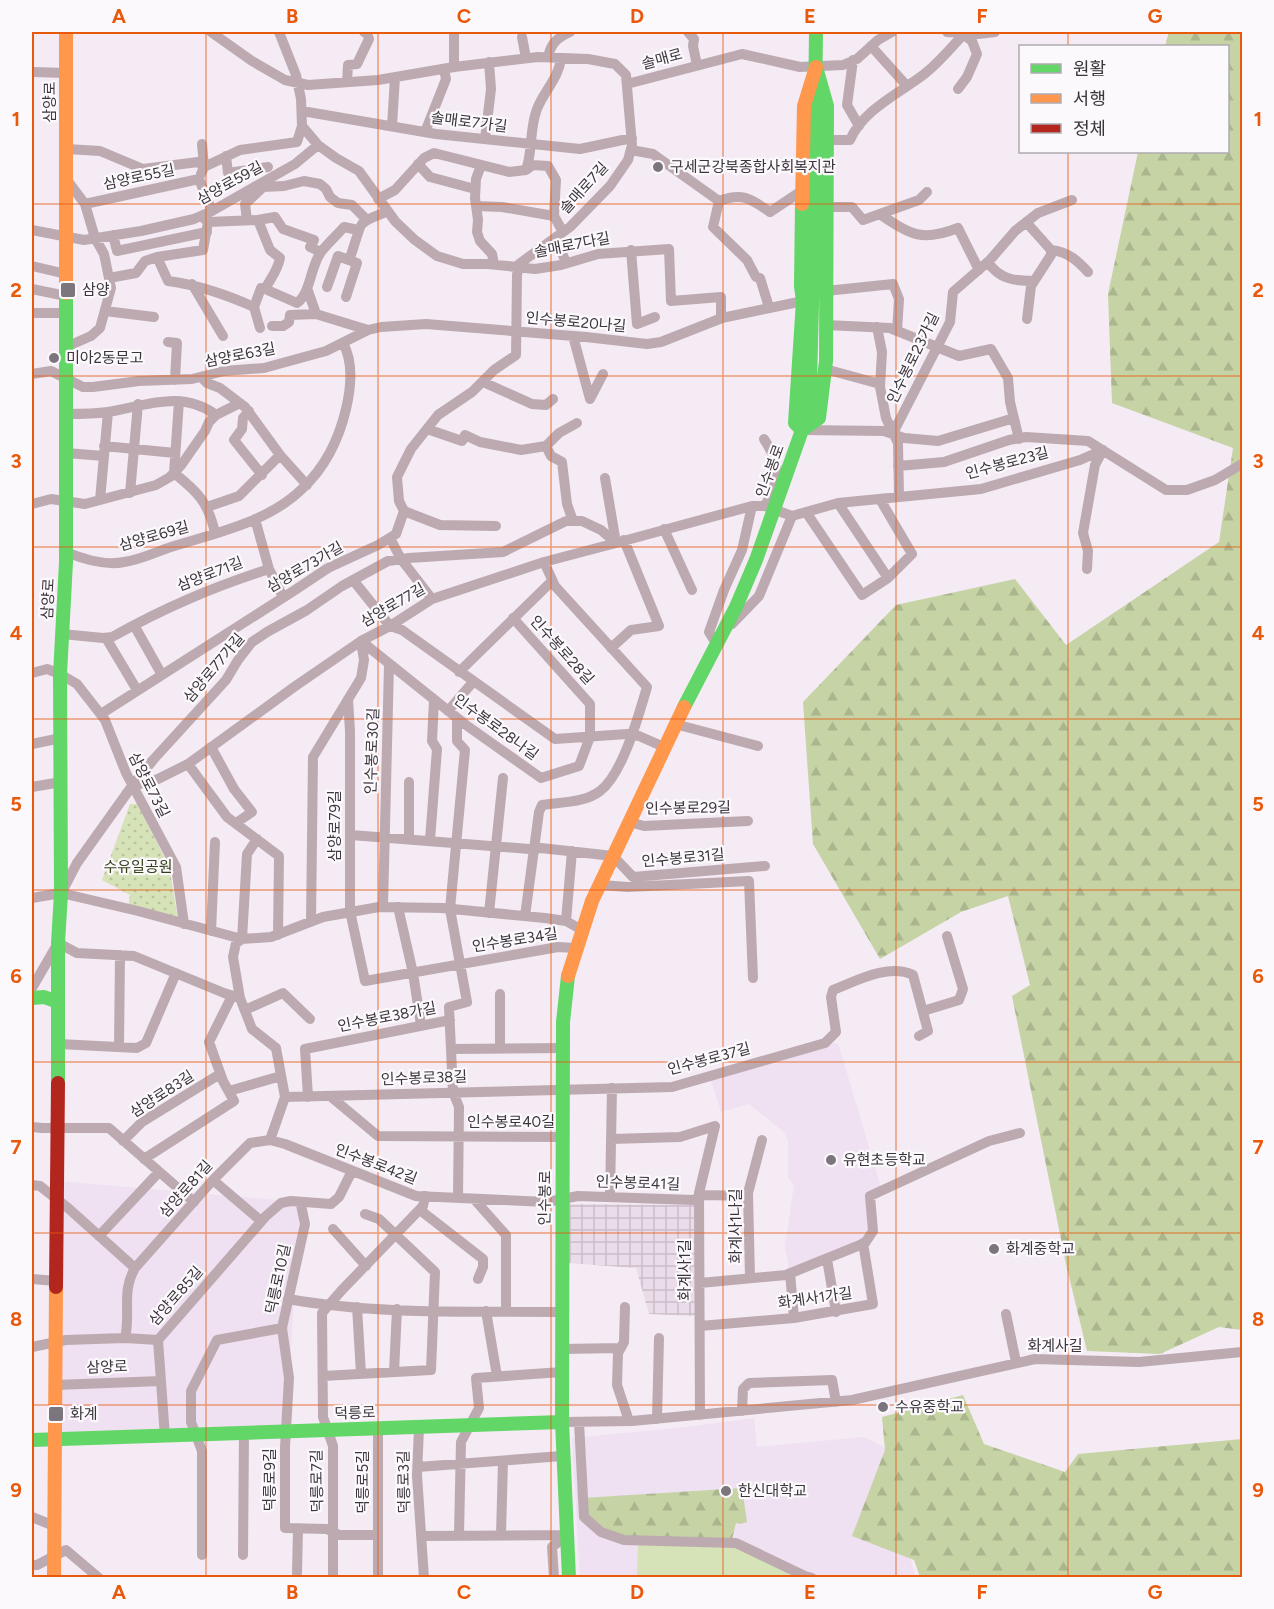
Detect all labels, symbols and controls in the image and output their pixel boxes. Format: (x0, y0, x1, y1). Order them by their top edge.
text: A (112, 4, 127, 28)
text: B (286, 4, 298, 28)
text: C (457, 4, 471, 28)
text: D (630, 4, 644, 28)
text: E (804, 4, 816, 28)
text: F (976, 4, 988, 28)
text: G (1148, 4, 1163, 28)
street label: 솔매로 (640, 45, 684, 73)
legend (1019, 45, 1229, 153)
text: 원활 (1073, 58, 1106, 80)
street label: 삼양로 (41, 81, 59, 123)
text: 서행 (1073, 88, 1106, 110)
text: 1 (12, 107, 20, 131)
text: 1 (1254, 107, 1262, 131)
street label: 솔매로7가길 (430, 108, 508, 136)
text: 정체 (1073, 118, 1106, 140)
street label: 삼양로59길 (194, 158, 266, 208)
street label: 솔매로7길 (556, 158, 612, 218)
place label: 구세군강북종합사회복지관 (670, 158, 836, 176)
marker: 구세군강북종합사회복지관 (651, 160, 665, 174)
street label: 삼양로55길 (102, 161, 176, 193)
street label: 솔매로7다길 (532, 229, 612, 261)
text: 2 (10, 278, 22, 302)
text: 2 (1252, 278, 1264, 302)
marker: 삼양 (59, 281, 77, 299)
place label: 삼양 (82, 281, 110, 299)
street label: 인수봉로20나길 (525, 309, 627, 335)
street label: 인수봉로23가길 (883, 309, 943, 407)
street label: 삼양로63길 (203, 339, 277, 371)
place label: 미아2동문고 (66, 349, 144, 367)
marker: 미아2동문고 (47, 351, 61, 365)
street label: 인수봉로 (752, 442, 788, 500)
street label: 인수봉로23길 (963, 443, 1051, 483)
text: 3 (10, 449, 22, 473)
text: 3 (1252, 449, 1264, 473)
street label: 삼양로69길 (117, 517, 191, 555)
street label: 삼양로73가길 (264, 538, 346, 596)
street label: 삼양로71길 (174, 553, 246, 595)
street label: 삼양로 (38, 578, 58, 620)
street label: 삼양로77길 (358, 579, 428, 631)
street label: 인수봉로28길 (526, 612, 598, 688)
text: 4 (10, 621, 23, 645)
text: 4 (1252, 621, 1265, 645)
street label: 삼양로77가길 (180, 630, 248, 706)
street label: 인수봉로28나길 (450, 690, 542, 764)
street label: 인수봉로30길 (361, 707, 383, 795)
street label: 삼양로73길 (125, 749, 173, 821)
street label: 삼양로79길 (326, 790, 344, 862)
text: 5 (10, 792, 22, 816)
text: 5 (1252, 792, 1264, 816)
street label: 인수봉로29길 (645, 798, 731, 818)
street label: 인수봉로31길 (641, 845, 725, 871)
park label: 수유일공원 (103, 858, 173, 876)
street label: 인수봉로34길 (471, 924, 559, 956)
text: 6 (10, 964, 22, 988)
text: 6 (1252, 964, 1264, 988)
street label: 인수봉로38가길 (336, 999, 438, 1035)
street label: 인수봉로37길 (666, 1039, 752, 1079)
street label: 삼양로83길 (127, 1067, 197, 1121)
street label: 인수봉로38길 (381, 1067, 467, 1089)
street label: 인수봉로40길 (467, 1113, 555, 1131)
text: 7 (10, 1135, 22, 1159)
text: 7 (1252, 1135, 1264, 1159)
street label: 인수봉로42길 (332, 1140, 420, 1188)
place label: 유현초등학교 (843, 1151, 926, 1169)
marker: 유현초등학교 (824, 1153, 838, 1167)
street label: 삼양로81길 (156, 1157, 216, 1221)
street label: 인수봉로 (536, 1170, 554, 1226)
street label: 인수봉로41길 (595, 1173, 681, 1193)
street label: 화계사1나길 (727, 1188, 745, 1264)
street label: 화계사1길 (676, 1239, 694, 1301)
place label: 화계중학교 (1006, 1240, 1075, 1258)
street label: 덕릉로10길 (262, 1242, 294, 1316)
marker: 화계중학교 (987, 1242, 1001, 1256)
street label: 삼양로85길 (145, 1263, 207, 1329)
street label: 화계사1가길 (777, 1284, 853, 1312)
text: 8 (10, 1307, 22, 1331)
text: 8 (1252, 1307, 1264, 1331)
street label: 화계사길 (1027, 1337, 1083, 1355)
street label: 삼양로 (86, 1357, 128, 1377)
place label: 수유중학교 (895, 1398, 964, 1416)
marker: 수유중학교 (876, 1400, 890, 1414)
street label: 덕릉로 (334, 1403, 376, 1423)
marker: 화계 (47, 1405, 65, 1423)
place label: 화계 (70, 1405, 98, 1423)
street label: 덕릉로9길 (261, 1448, 279, 1512)
street label: 덕릉로7길 (307, 1449, 327, 1513)
street label: 덕릉로5길 (354, 1450, 372, 1514)
street label: 덕릉로3길 (394, 1450, 414, 1514)
text: 9 (10, 1478, 22, 1502)
text: 9 (1252, 1478, 1264, 1502)
place label: 한신대학교 (738, 1482, 807, 1500)
marker: 한신대학교 (719, 1484, 733, 1498)
text: A (112, 1580, 127, 1604)
text: B (286, 1580, 298, 1604)
text: C (457, 1580, 471, 1604)
text: D (630, 1580, 644, 1604)
text: E (804, 1580, 816, 1604)
text: F (976, 1580, 988, 1604)
text: G (1148, 1580, 1163, 1604)

